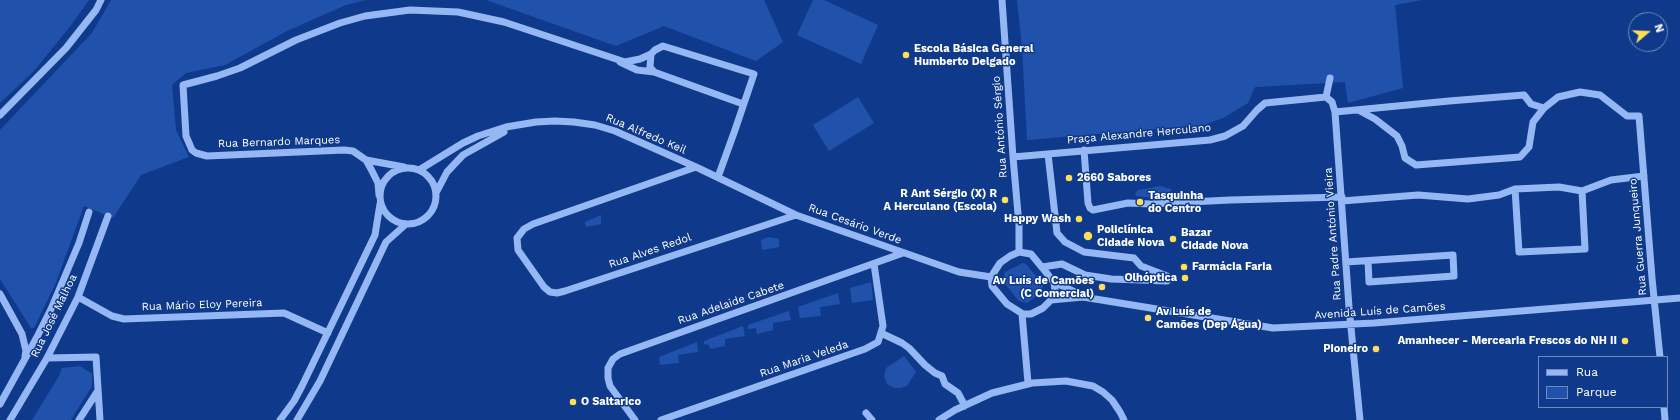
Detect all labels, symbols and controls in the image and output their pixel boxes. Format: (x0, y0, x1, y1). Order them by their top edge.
north arrow (1628, 12, 1668, 52)
text: N (1651, 22, 1666, 34)
place label: Escola Básica General Humberto Delgado (914, 42, 1034, 68)
marker: Escola Básica General Humberto Delgado (901, 50, 911, 60)
street label: Rua António Sérgio (990, 76, 1010, 178)
street label: Rua Alfredo Keil (604, 111, 688, 157)
street label: Praça Alexandre Herculano (1066, 121, 1212, 147)
street label: Rua Bernardo Marques (218, 133, 340, 151)
street label: Rua Padre António Vieira (1322, 167, 1344, 301)
place label: 2660 Sabores (1077, 171, 1151, 185)
marker: 2660 Sabores (1064, 173, 1074, 183)
street label: Rua Guerra Junqueiro (1626, 178, 1650, 296)
place label: R Ant Sérgio (X) R A Herculano (Escola) (884, 187, 997, 213)
place label: Tasquinha do Centro (1148, 189, 1203, 215)
marker: R Ant Sérgio (X) R A Herculano (Escola) (1000, 195, 1010, 205)
marker: Tasquinha do Centro (1135, 197, 1145, 207)
street label: Rua Cesário Verde (807, 201, 903, 247)
place label: Happy Wash (1004, 212, 1071, 226)
marker: Happy Wash (1074, 214, 1084, 224)
place label: Policlínica Cidade Nova (1097, 223, 1164, 249)
place label: Bazar Cidade Nova (1181, 226, 1248, 252)
marker: Policlínica Cidade Nova (1082, 230, 1094, 242)
street label: Rua Alves Redol (607, 231, 693, 271)
marker: Bazar Cidade Nova (1168, 234, 1178, 244)
place label: Farmácia Faria (1192, 260, 1272, 274)
marker: Farmácia Faria (1179, 262, 1189, 272)
place label: Olhóptica (1124, 271, 1177, 285)
street label: Rua José Malhoa (28, 272, 80, 360)
marker: Olhóptica (1180, 273, 1190, 283)
place label: Av Luís de Camões (C Comercial) (993, 274, 1094, 300)
street label: Rua Adelaide Cabete (676, 279, 786, 327)
marker: Av Luís de Camões (C Comercial) (1097, 282, 1107, 292)
street label: Rua Mário Eloy Pereira (141, 296, 263, 314)
street label: Avenida Luís de Camões (1314, 300, 1446, 322)
place label: Av Luís de Camões (Dep Água) (1156, 305, 1262, 331)
marker: Av Luís de Camões (Dep Água) (1143, 313, 1153, 323)
place label: Amanhecer - Mercearia Frescos do NH II (1398, 334, 1617, 348)
marker: Amanhecer - Mercearia Frescos do NH II (1620, 336, 1630, 346)
street label: Rua Maria Veleda (758, 338, 850, 380)
place label: Pioneiro (1323, 342, 1368, 356)
marker: Pioneiro (1371, 344, 1381, 354)
legend (1538, 356, 1668, 408)
text: Rua (1576, 365, 1598, 379)
text: Parque (1576, 385, 1617, 399)
place label: O Saltarico (581, 395, 641, 409)
marker: O Saltarico (568, 397, 578, 407)

